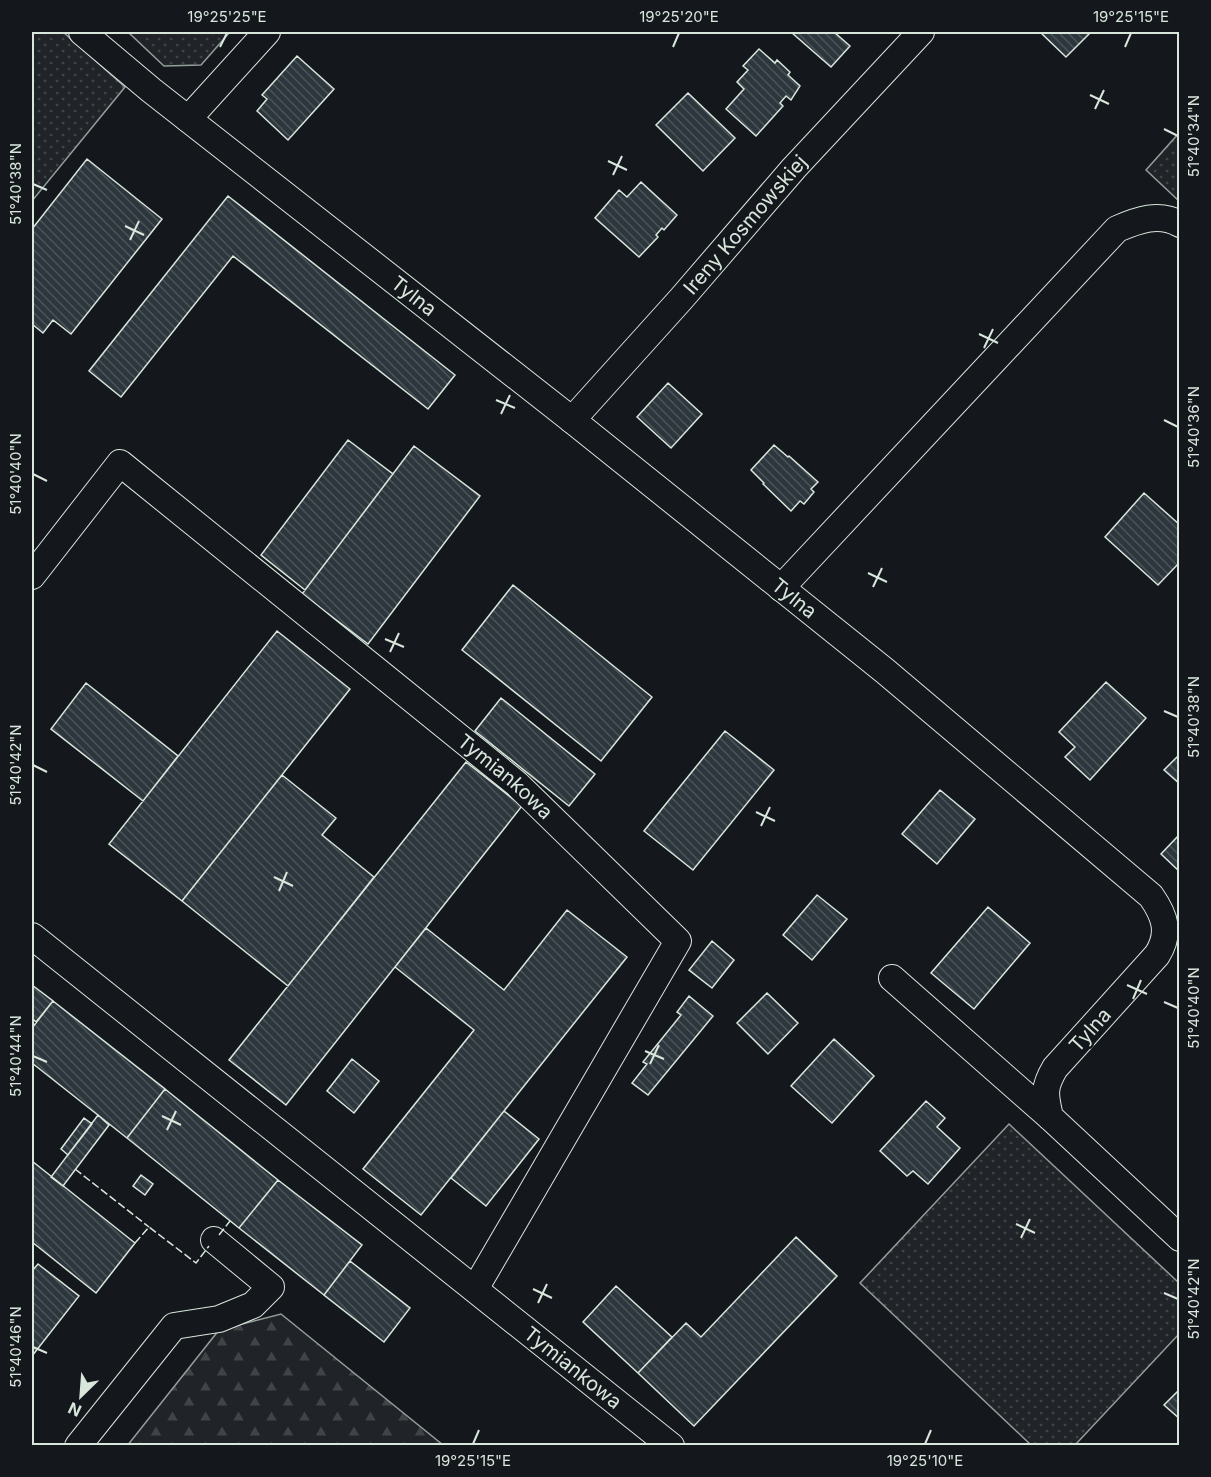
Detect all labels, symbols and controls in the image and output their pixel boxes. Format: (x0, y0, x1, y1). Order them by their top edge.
text: 19°25'25"E (187, 7, 267, 26)
text: 19°25'20"E (639, 7, 719, 26)
text: 19°25'15"E (1093, 7, 1169, 26)
text: 51°40'34"N (1184, 95, 1203, 177)
text: 51°40'38"N (6, 143, 25, 225)
street label: Ireny Kosmowskiej (678, 150, 812, 299)
street label: Tylna (386, 271, 441, 321)
text: 51°40'36"N (1184, 386, 1203, 468)
text: 51°40'40"N (6, 433, 25, 515)
street label: Tylna (767, 573, 822, 624)
text: 51°40'38"N (1184, 676, 1203, 758)
text: 51°40'42"N (6, 724, 25, 806)
street label: Tymiankowa (453, 729, 558, 824)
text: 51°40'40"N (1184, 967, 1203, 1049)
street label: Tylna (1064, 1003, 1116, 1057)
text: 51°40'44"N (6, 1015, 25, 1097)
text: 51°40'42"N (1184, 1258, 1203, 1340)
text: 51°40'46"N (6, 1306, 25, 1388)
street label: Tymiankowa (519, 1321, 627, 1414)
north arrow (51, 1366, 111, 1426)
text: N (65, 1398, 84, 1421)
text: 19°25'15"E (435, 1451, 511, 1470)
text: 19°25'10"E (887, 1451, 963, 1470)

